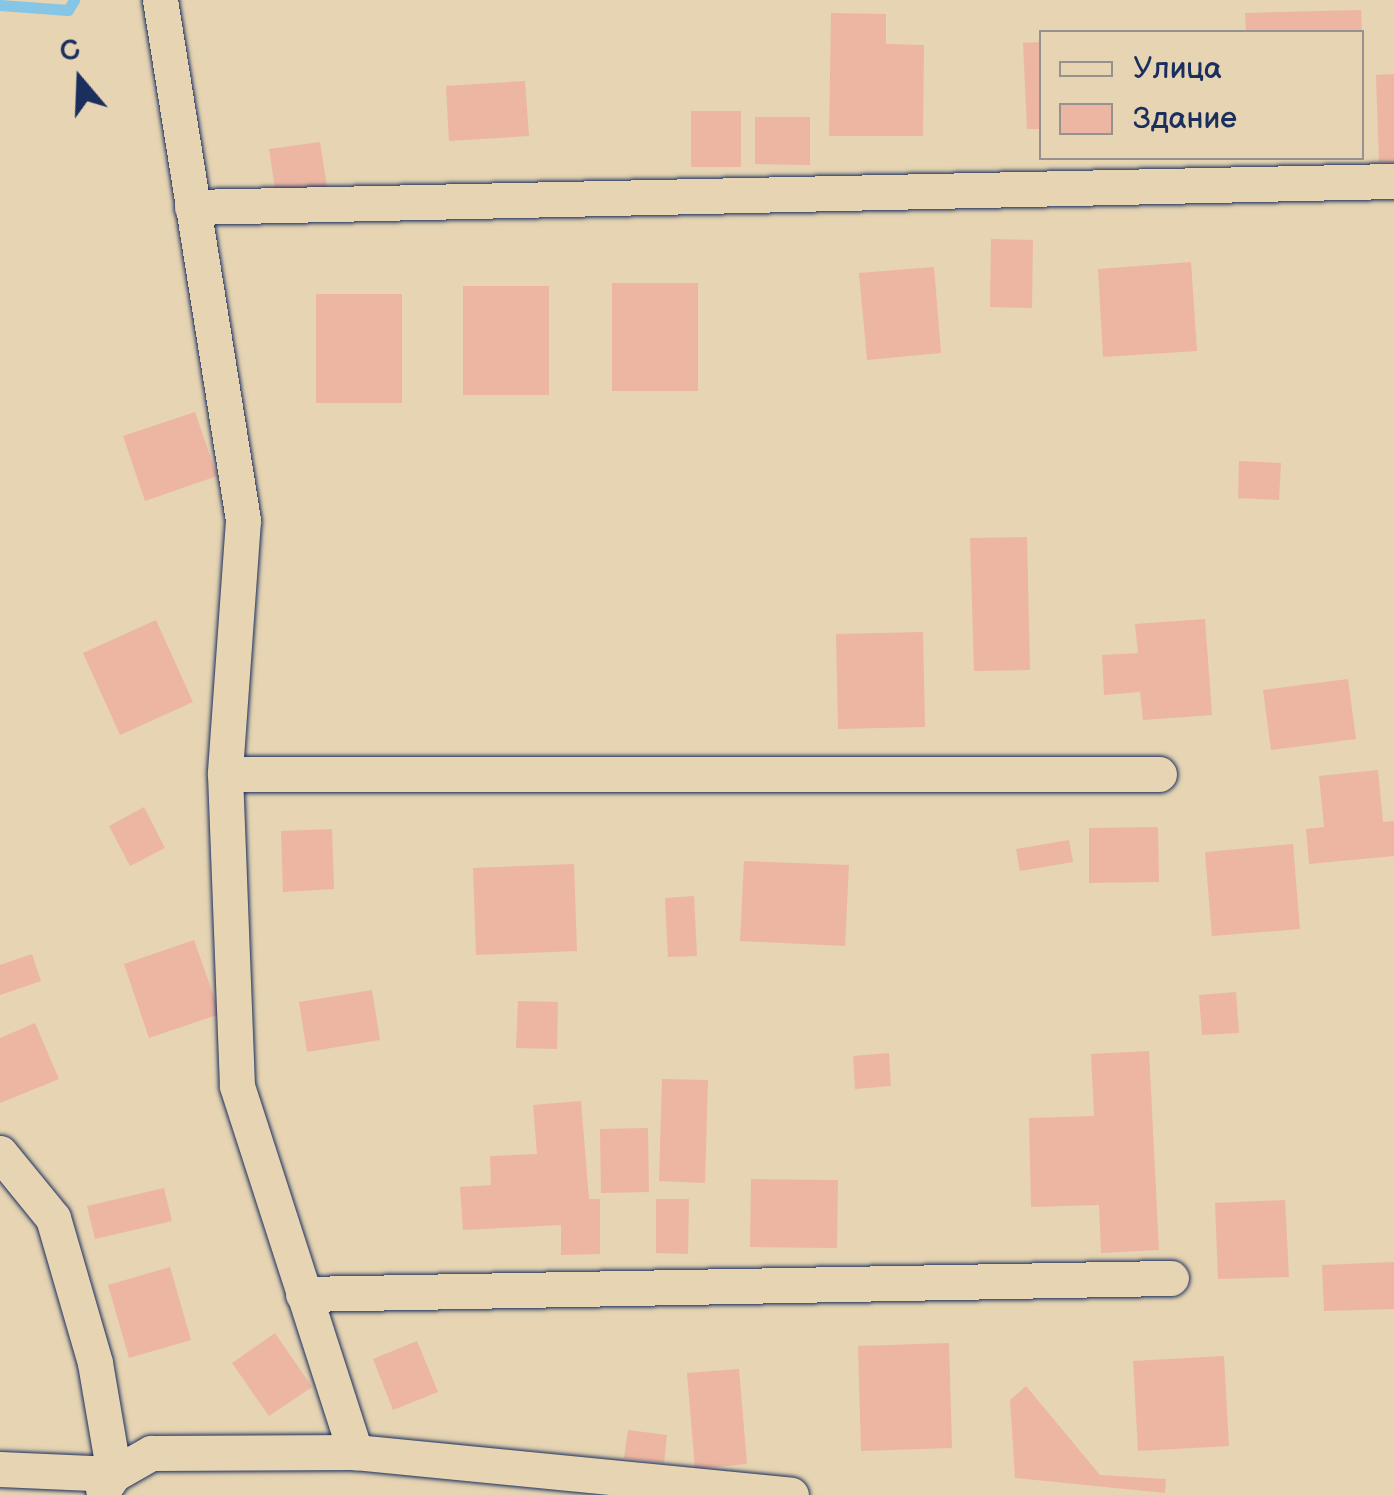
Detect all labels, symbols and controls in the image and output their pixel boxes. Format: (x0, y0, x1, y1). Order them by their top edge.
north arrow (30, 30, 130, 130)
legend (1039, 30, 1364, 160)
text: С (55, 32, 85, 70)
text: Улица (1133, 51, 1222, 87)
text: Здание (1133, 101, 1237, 137)

